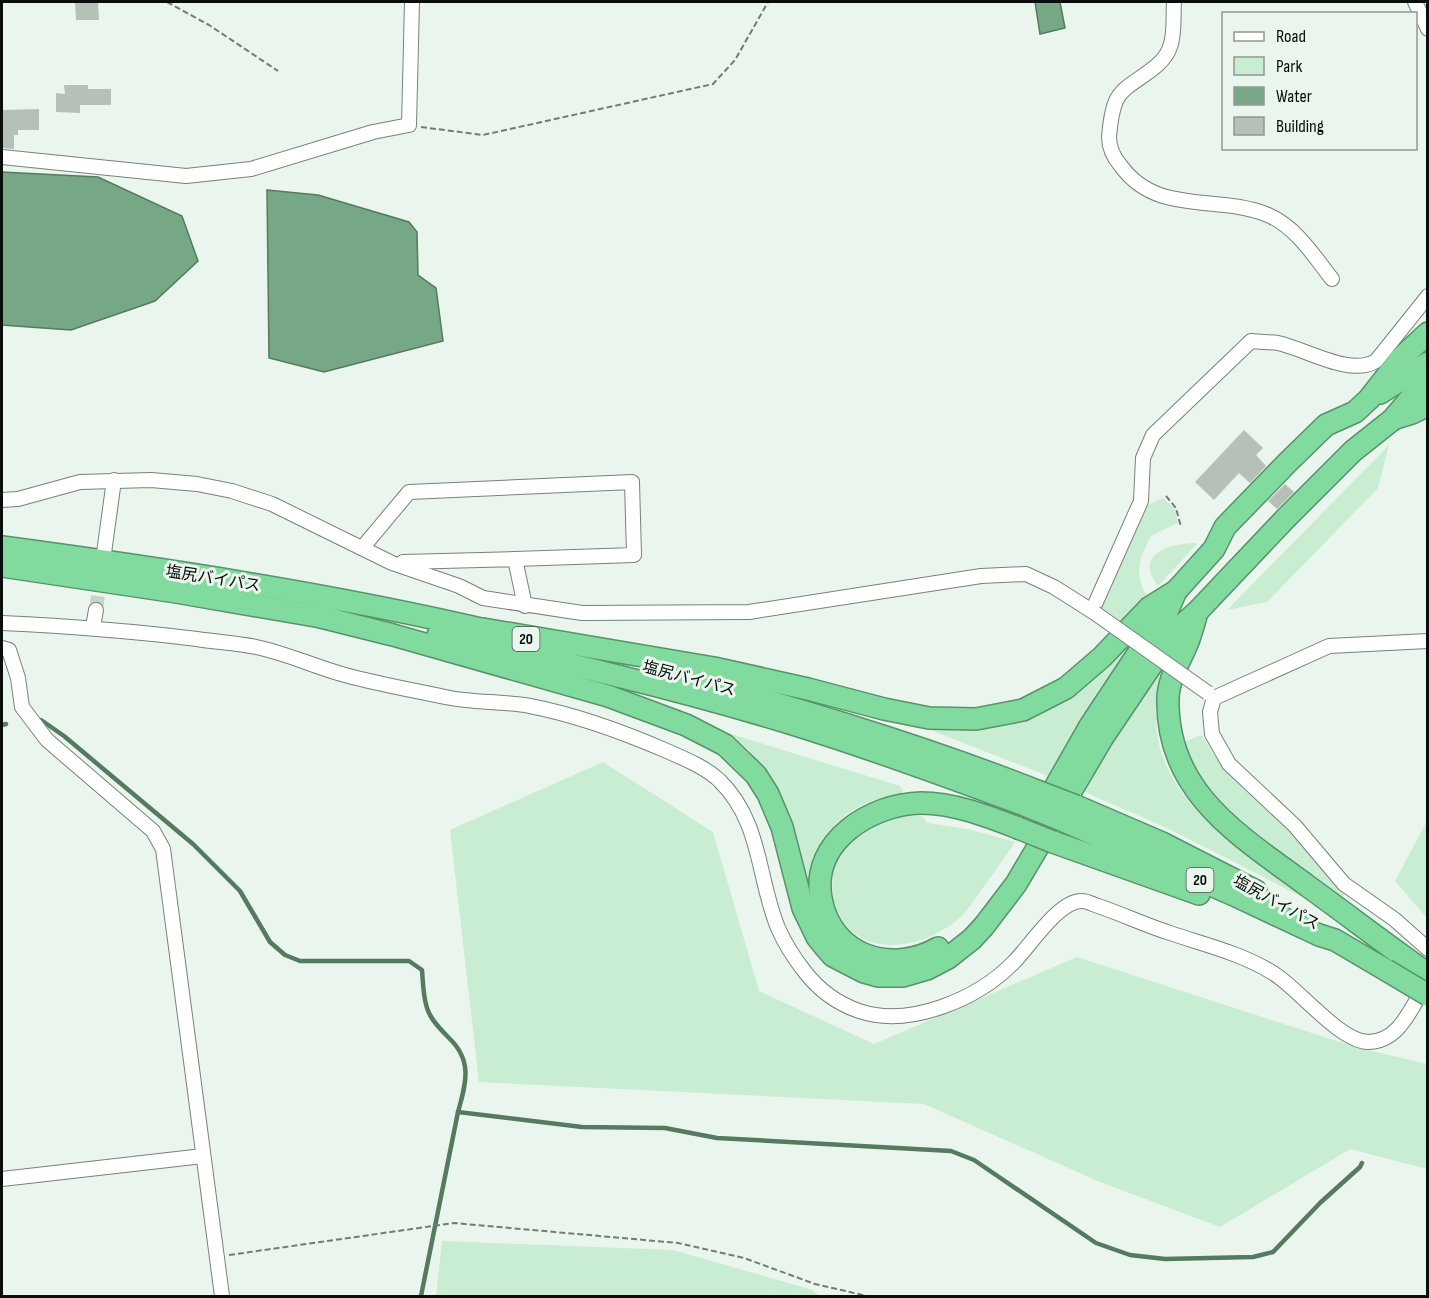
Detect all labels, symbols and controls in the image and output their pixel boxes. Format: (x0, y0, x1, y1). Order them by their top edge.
legend (1222, 12, 1417, 150)
text: Road (1276, 26, 1306, 47)
text: Park (1276, 56, 1302, 77)
text: Water (1276, 86, 1312, 107)
text: Building (1276, 116, 1324, 137)
street label: 塩尻バイパス (164, 562, 262, 596)
road number: 20 (512, 627, 540, 651)
street label: 塩尻バイパス (640, 657, 738, 701)
road number: 20 (1186, 868, 1214, 892)
street label: 塩尻バイパス (1230, 871, 1322, 935)

